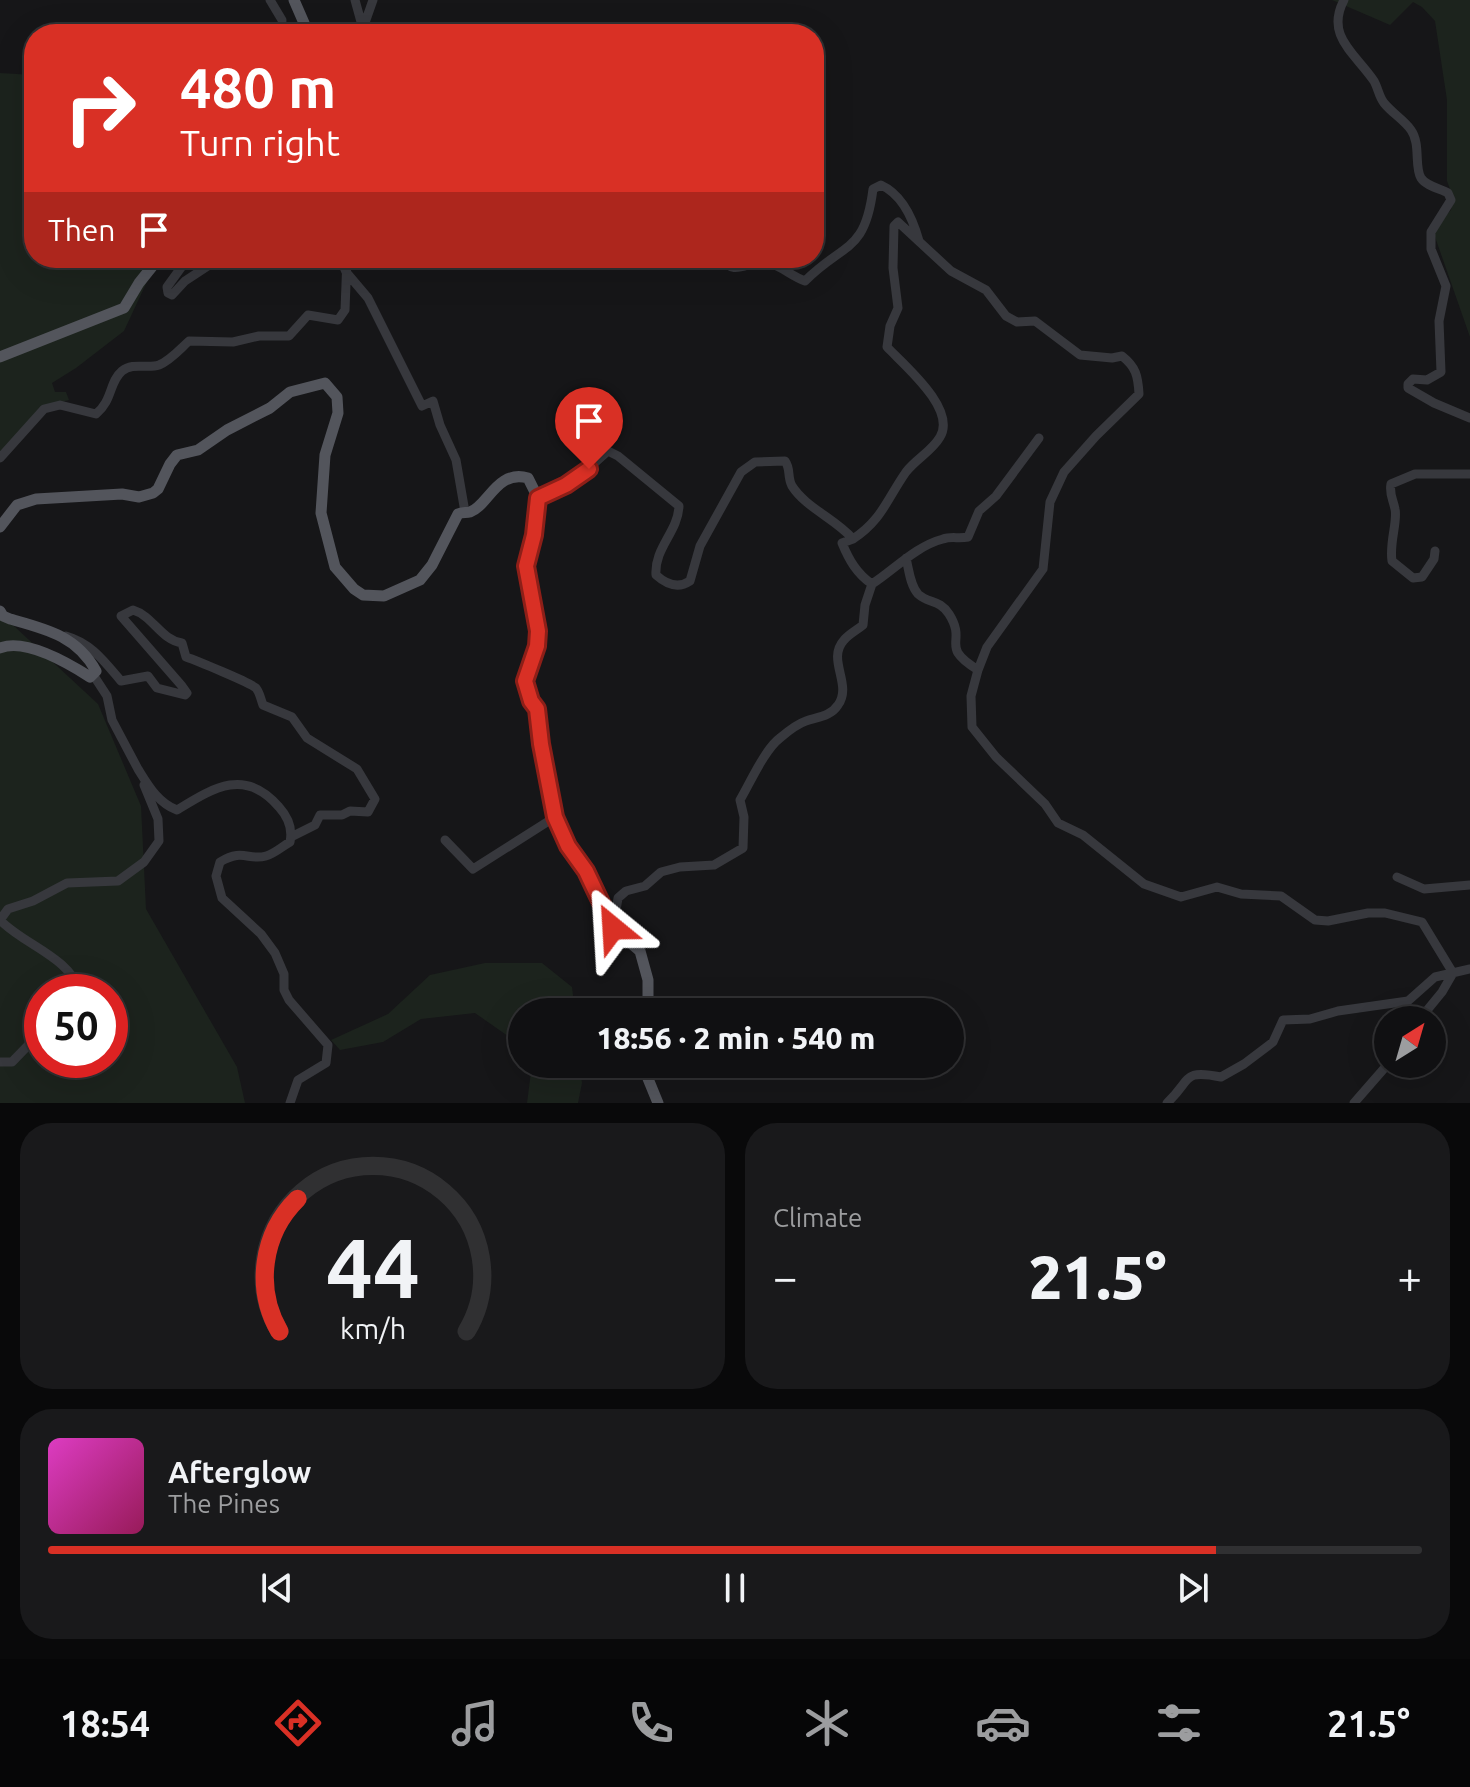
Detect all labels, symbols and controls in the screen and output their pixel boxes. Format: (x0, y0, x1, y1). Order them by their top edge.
icon: right (48, 56, 152, 160)
text: 480 m (180, 56, 336, 119)
text: Turn right (180, 122, 340, 163)
icon: arrive (132, 208, 176, 252)
text: Then (48, 213, 116, 247)
pin (555, 387, 623, 469)
icon: arrive (567, 399, 611, 443)
position arrow (571, 886, 655, 970)
speed limit sign: 50 (24, 974, 128, 1078)
north arrow (1374, 1006, 1446, 1078)
map controls (1374, 1006, 1446, 1078)
text: 18:56 · 2 min · 540 m (597, 1021, 875, 1055)
text: Climate (773, 1203, 862, 1232)
text: 44 (326, 1220, 419, 1314)
text: 21.5° (1028, 1243, 1167, 1310)
text: − (773, 1252, 798, 1301)
text: + (1397, 1252, 1422, 1301)
text: km/h (340, 1312, 406, 1344)
text: Afterglow (168, 1455, 311, 1489)
text: The Pines (168, 1489, 280, 1518)
icon: previous (255, 1566, 299, 1610)
icon: pause (713, 1566, 757, 1610)
icon: next (1171, 1566, 1215, 1610)
icon: directions (270, 1695, 326, 1751)
icon: music (447, 1695, 503, 1751)
icon: phone (623, 1695, 679, 1751)
icon: climate (799, 1695, 855, 1751)
icon: car (975, 1695, 1031, 1751)
icon: filters (1151, 1695, 1207, 1751)
text: 18:54 (60, 1703, 150, 1744)
text: 21.5° (1327, 1703, 1410, 1744)

